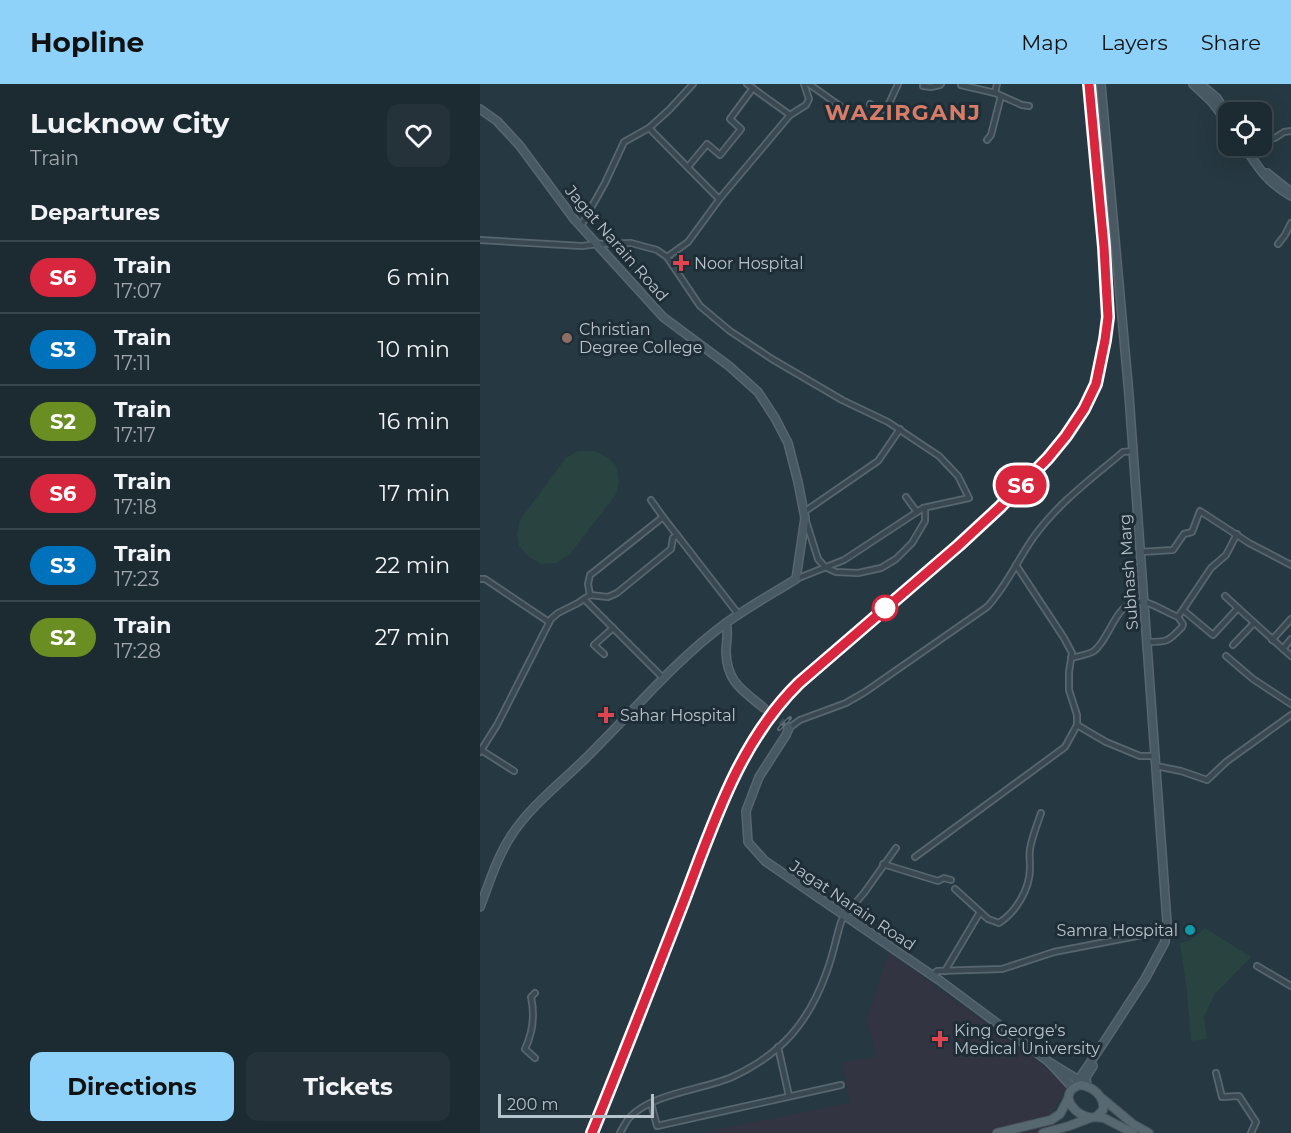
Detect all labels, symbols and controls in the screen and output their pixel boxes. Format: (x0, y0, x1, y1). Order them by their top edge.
text: Hopline (30, 25, 144, 59)
text: Map (1021, 30, 1068, 55)
text: Layers (1101, 30, 1168, 55)
text: Share (1201, 30, 1261, 55)
district label: WAZIRGANJ (825, 99, 981, 126)
map controls (1218, 102, 1272, 156)
button: locate (1218, 102, 1272, 156)
button: heart (387, 104, 450, 167)
text: Lucknow City (30, 106, 229, 140)
text: Train (30, 146, 79, 170)
street label: Jagat Narain Road (560, 181, 672, 305)
text: Departures (30, 199, 160, 226)
text: Train (114, 252, 171, 279)
marker: Noor Hospital (672, 254, 690, 272)
place label: Noor Hospital (694, 254, 803, 273)
text: 6 min (387, 264, 450, 291)
text: S6 (50, 265, 76, 290)
text: 17:07 (114, 279, 162, 303)
place label: Christian Degree College (579, 320, 702, 357)
text: Train (114, 324, 171, 351)
marker: Christian Degree College (560, 331, 574, 345)
text: 10 min (378, 336, 450, 363)
text: S3 (50, 337, 76, 362)
text: 17:11 (114, 351, 151, 375)
text: Train (114, 396, 171, 423)
text: 16 min (379, 408, 450, 435)
text: S2 (50, 409, 76, 434)
text: 17:17 (114, 423, 156, 447)
line badge: S6 (994, 466, 1048, 504)
text: Train (114, 468, 171, 495)
text: S6 (1008, 473, 1034, 498)
text: 17 min (379, 480, 450, 507)
text: S6 (50, 481, 76, 506)
text: 17:18 (114, 495, 157, 519)
street label: Subhash Marg (1115, 513, 1142, 631)
text: Train (114, 540, 171, 567)
text: 22 min (375, 552, 450, 579)
text: S3 (50, 553, 76, 578)
text: 17:23 (114, 567, 159, 591)
unlabelled marker (872, 595, 898, 621)
text: Train (114, 612, 171, 639)
text: 27 min (375, 624, 450, 651)
text: S2 (50, 625, 76, 650)
text: 17:28 (114, 639, 161, 663)
marker: Sahar Hospital (597, 706, 615, 724)
place label: Sahar Hospital (620, 706, 736, 725)
street label: Jagat Narain Road (786, 856, 919, 954)
place label: Samra Hospital (1057, 921, 1178, 940)
marker: Samra Hospital (1183, 923, 1197, 937)
place label: King George's Medical University (954, 1021, 1100, 1058)
marker: King George's Medical University (931, 1030, 949, 1048)
button: Directions (30, 1052, 234, 1121)
button: Tickets (246, 1052, 450, 1121)
scale bar (498, 1091, 654, 1118)
text: 200 m (507, 1095, 558, 1114)

